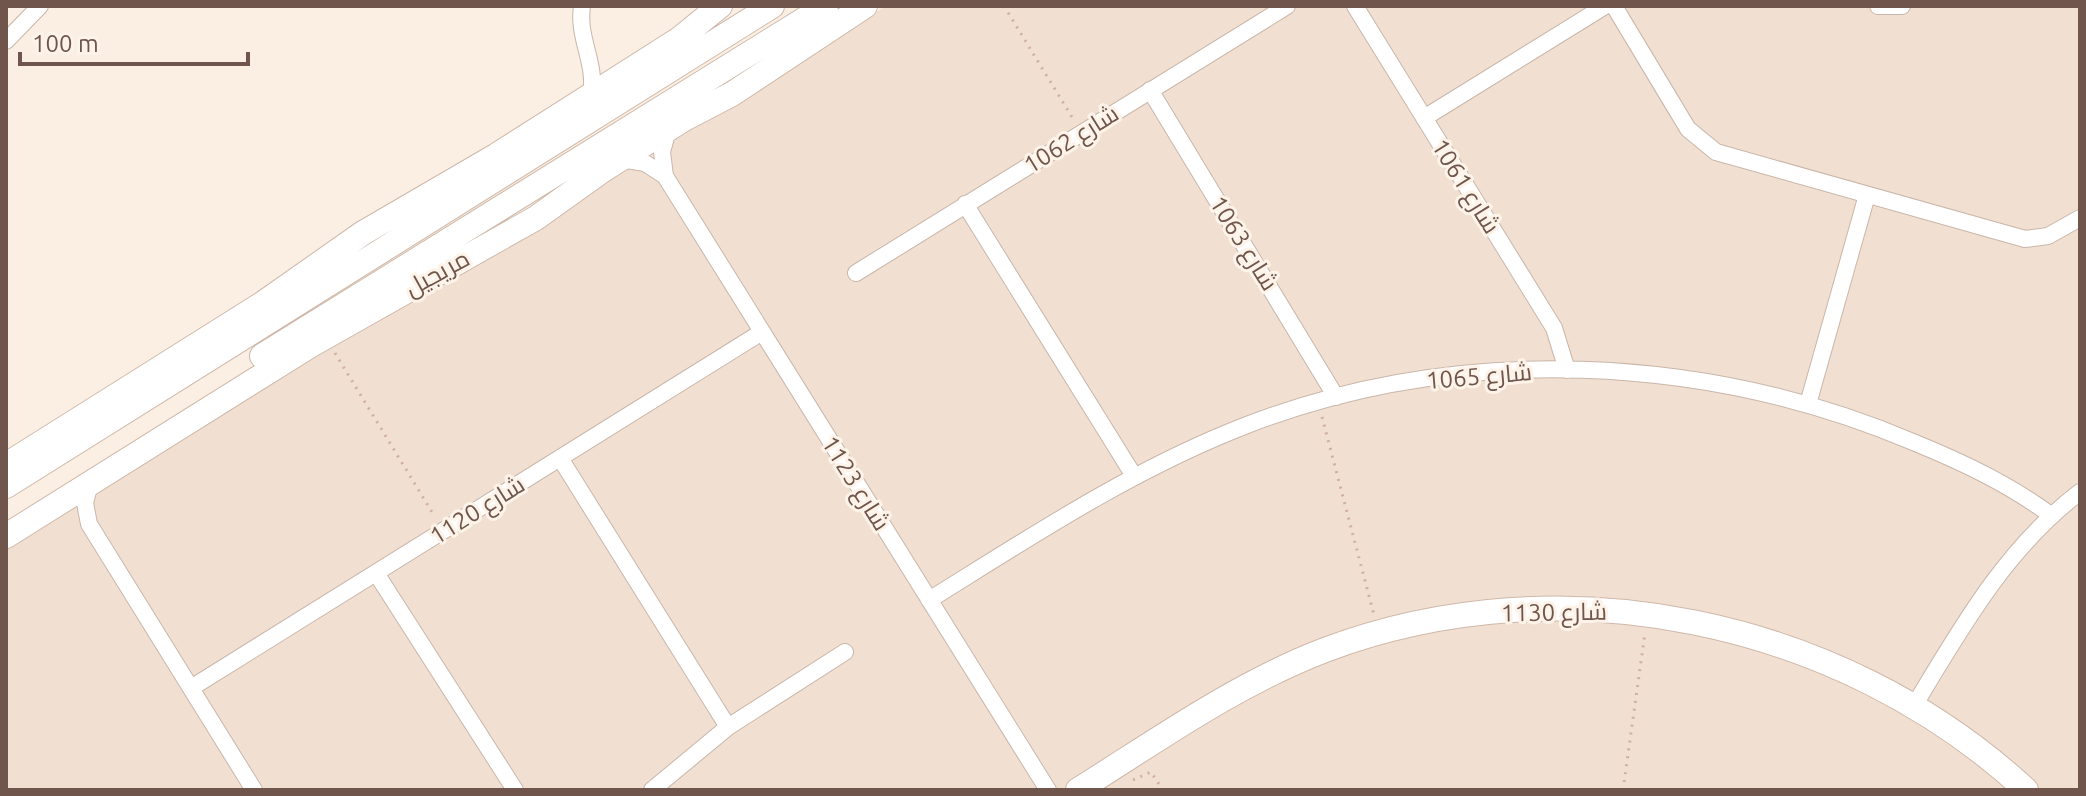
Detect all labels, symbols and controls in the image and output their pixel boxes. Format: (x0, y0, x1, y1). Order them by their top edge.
scale bar (20, 16, 248, 66)
text: 100 m (32, 30, 99, 57)
street label: شارع 1062 (1019, 99, 1125, 181)
street label: شارع 1061 (1424, 134, 1506, 240)
street label: شارع 1063 (1202, 191, 1284, 297)
street label: مريجيل (400, 244, 474, 302)
street label: شارع 1065 (1425, 358, 1533, 397)
street label: شارع 1123 (814, 431, 896, 537)
street label: شارع 1120 (425, 470, 531, 552)
street label: شارع 1130 (1501, 598, 1607, 629)

